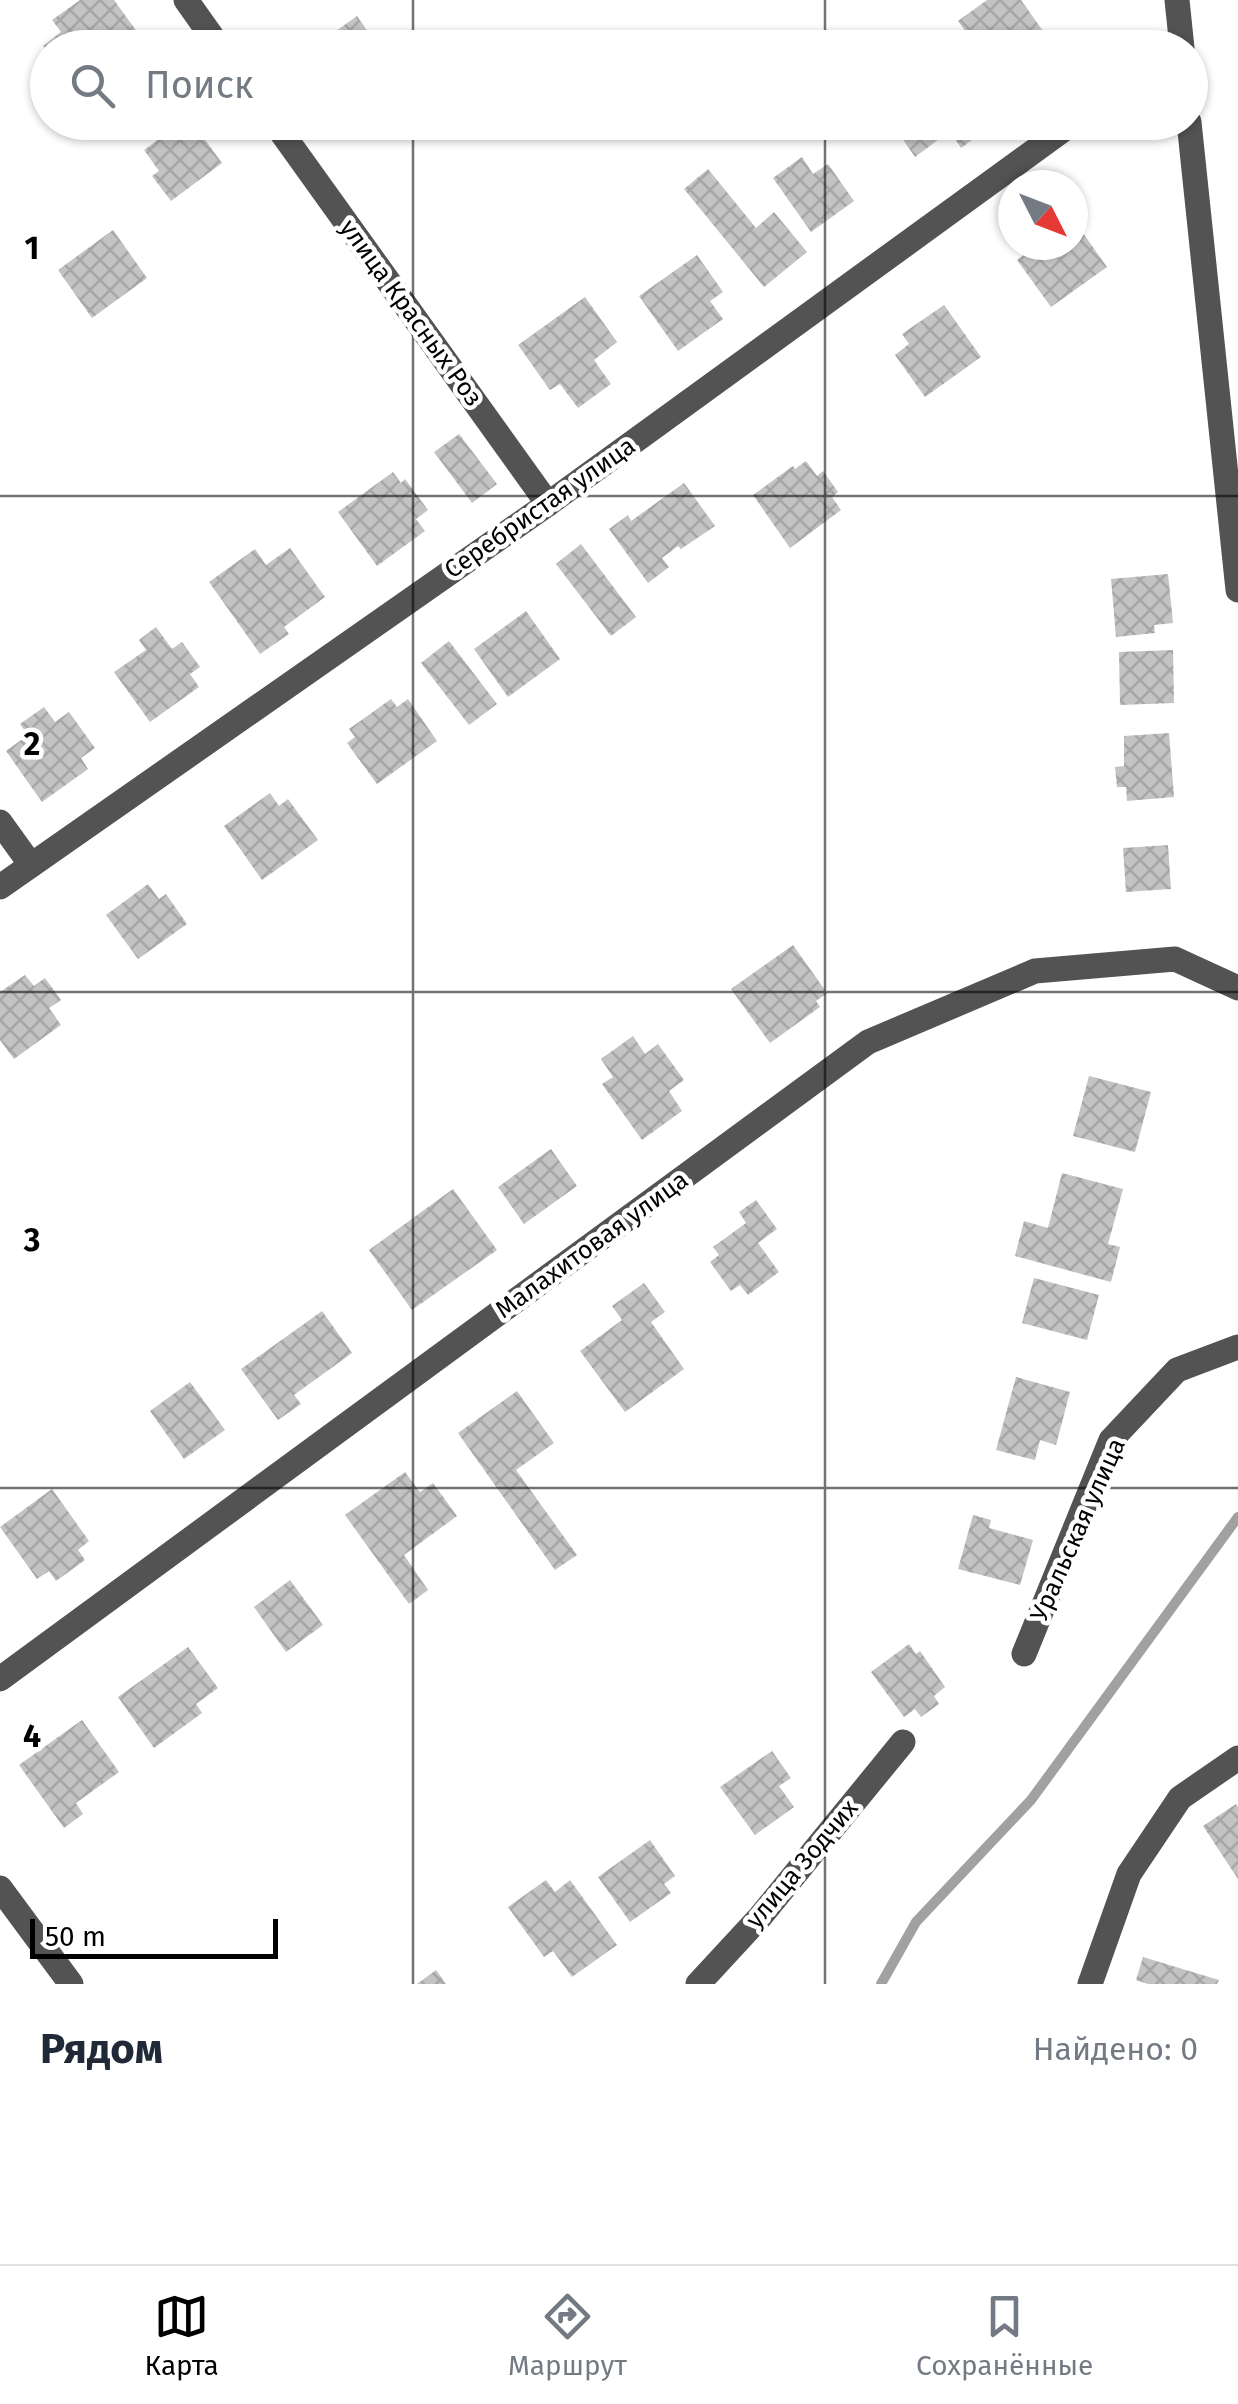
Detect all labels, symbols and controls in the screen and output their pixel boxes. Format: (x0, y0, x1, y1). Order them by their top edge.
search box (30, 30, 1208, 140)
icon: search (65, 58, 120, 113)
text: Поиск (145, 62, 254, 108)
north arrow (998, 170, 1088, 260)
street label: улица Красных Роз (333, 214, 489, 412)
text: 1 (25, 229, 39, 267)
street label: Серебристая улица (439, 431, 641, 585)
text: 2 (24, 725, 40, 763)
street label: Малахитовая улица (490, 1165, 694, 1325)
text: 3 (23, 1221, 40, 1259)
street label: Уральская улица (1024, 1434, 1132, 1626)
text: 4 (23, 1717, 41, 1755)
street label: улица Зодчих (740, 1794, 864, 1934)
scale bar (30, 1914, 278, 1958)
text: 50 m (45, 1920, 106, 1953)
text: Рядом (40, 2024, 163, 2074)
text: Найдено: 0 (1033, 2030, 1198, 2068)
tab: Карта (145, 2289, 219, 2382)
tab: Маршрут (508, 2289, 627, 2382)
tab: Сохранённые (916, 2289, 1093, 2382)

